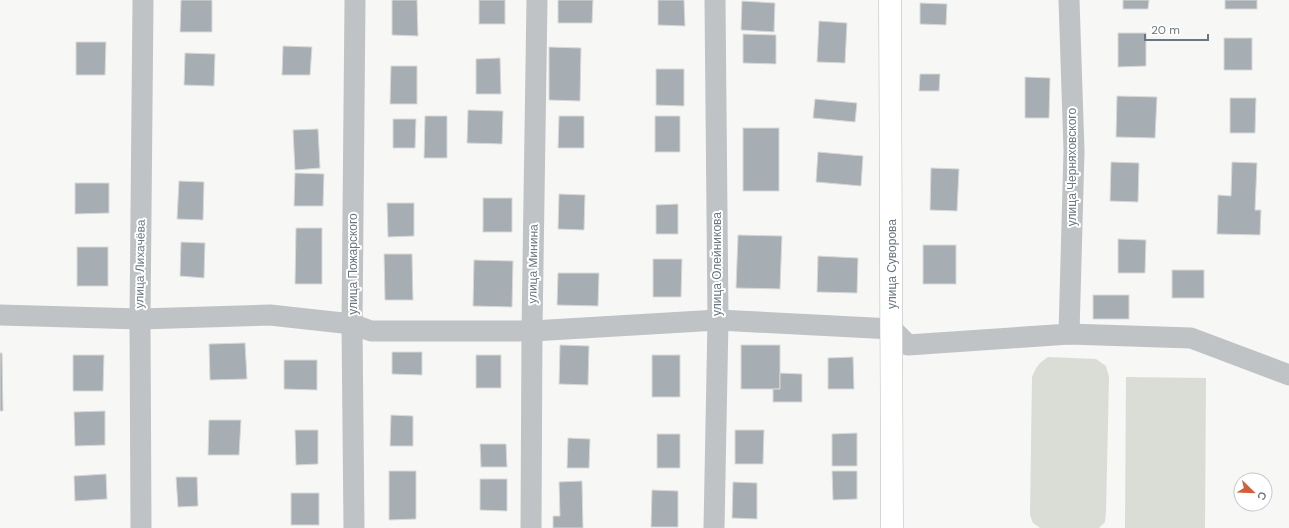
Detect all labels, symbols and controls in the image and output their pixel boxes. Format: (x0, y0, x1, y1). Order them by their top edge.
scale bar (1145, 16, 1208, 42)
text: 20 m (1151, 22, 1180, 38)
street label: улица Черняховского (1064, 108, 1080, 226)
street label: улица Олейникова (709, 212, 725, 316)
street label: улица Пожарского (345, 213, 361, 315)
street label: улица Лихачёва (131, 219, 149, 309)
street label: улица Суворова (884, 219, 900, 309)
street label: улица Минина (524, 224, 542, 304)
north arrow (1233, 472, 1273, 512)
text: С (1254, 490, 1270, 502)

